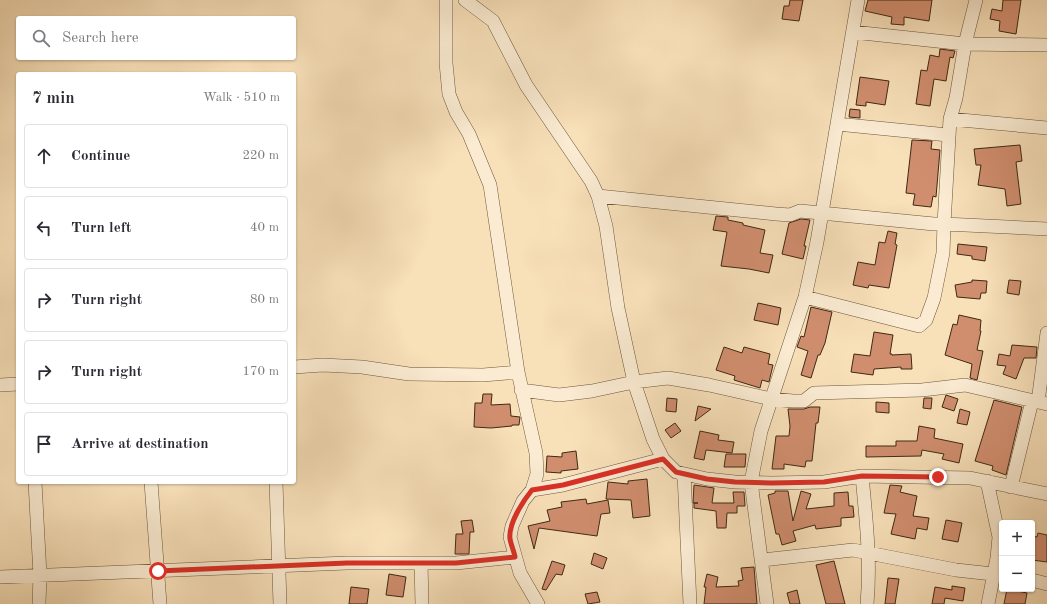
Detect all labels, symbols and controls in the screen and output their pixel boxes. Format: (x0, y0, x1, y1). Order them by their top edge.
search box (16, 16, 296, 60)
icon: search (30, 27, 52, 49)
text: Search here (62, 31, 139, 46)
text: 7 min (32, 90, 75, 107)
text: Walk · 510 m (203, 91, 280, 104)
icon: ahead (33, 145, 55, 167)
text: Continue (71, 149, 130, 164)
text: 220 m (242, 149, 279, 162)
icon: left (33, 217, 55, 239)
text: Turn left (71, 221, 131, 236)
text: 40 m (250, 221, 279, 234)
icon: right (33, 289, 55, 311)
text: Turn right (71, 293, 142, 308)
text: 80 m (250, 293, 279, 306)
icon: right (33, 361, 55, 383)
text: Turn right (71, 365, 142, 380)
text: 170 m (242, 365, 279, 378)
icon: arrive (33, 433, 55, 455)
text: Arrive at destination (71, 437, 209, 452)
route end (929, 468, 947, 486)
map controls (999, 520, 1035, 592)
button: + (999, 520, 1035, 556)
button: − (999, 556, 1035, 592)
route start (149, 562, 167, 580)

